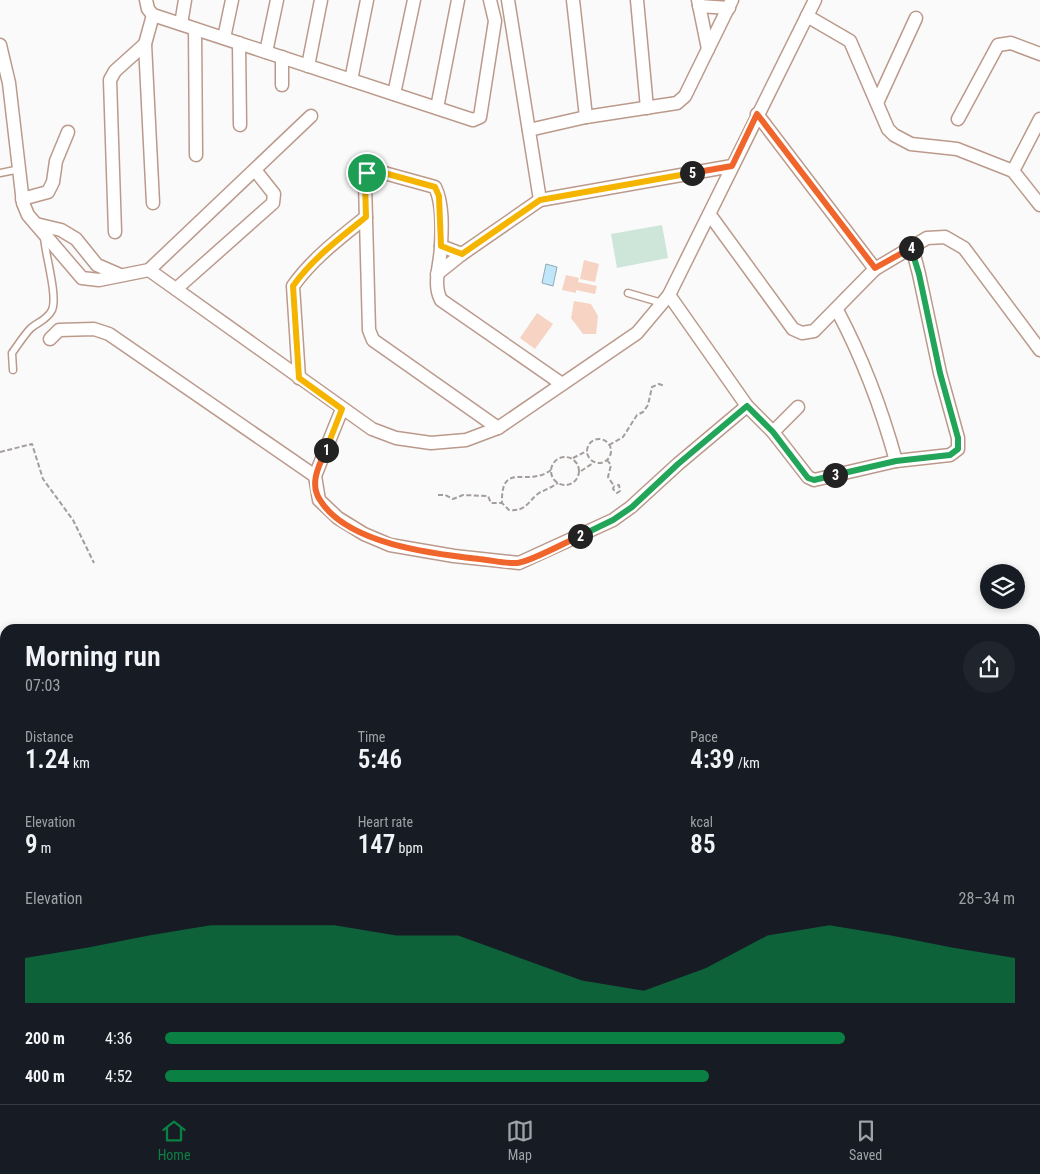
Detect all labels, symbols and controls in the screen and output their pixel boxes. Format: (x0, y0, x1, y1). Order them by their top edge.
pin (346, 152, 388, 194)
icon: arrive (353, 159, 381, 187)
pin: 5 (680, 160, 704, 186)
text: 5 (689, 165, 696, 181)
pin: 4 (898, 236, 924, 260)
text: 4 (908, 240, 915, 256)
pin: 1 (314, 438, 338, 462)
text: 1 (323, 442, 330, 458)
pin: 3 (822, 462, 848, 488)
text: 3 (832, 467, 839, 483)
pin: 2 (568, 524, 592, 548)
text: 2 (577, 528, 584, 544)
map controls (980, 564, 1025, 609)
button: layers (980, 564, 1025, 609)
text: Morning run (25, 640, 161, 673)
button: share (963, 641, 1015, 693)
text: 07:03 (25, 676, 60, 695)
text: Distance (25, 729, 73, 745)
text: Time (358, 729, 385, 745)
text: Pace (690, 729, 718, 745)
text: 1.24 (25, 745, 70, 774)
text: 5:46 (358, 745, 402, 774)
text: 4:39 (690, 745, 735, 774)
text: km (70, 755, 90, 771)
text: /km (735, 755, 760, 771)
text: Elevation (25, 814, 75, 830)
text: Heart rate (358, 814, 413, 830)
text: kcal (690, 814, 713, 830)
text: 9 (25, 830, 38, 859)
text: 147 (358, 830, 395, 859)
text: 85 (690, 830, 715, 859)
text: m (38, 840, 51, 856)
text: bpm (395, 840, 423, 856)
text: Elevation (25, 889, 83, 908)
text: 28–34 m (959, 889, 1015, 908)
text: 200 m (25, 1029, 65, 1048)
text: 4:36 (105, 1029, 132, 1048)
text: 400 m (25, 1067, 65, 1086)
text: 4:52 (105, 1067, 132, 1086)
tab: Home (158, 1117, 190, 1163)
tab: Map (506, 1117, 534, 1163)
tab: Saved (849, 1117, 882, 1163)

